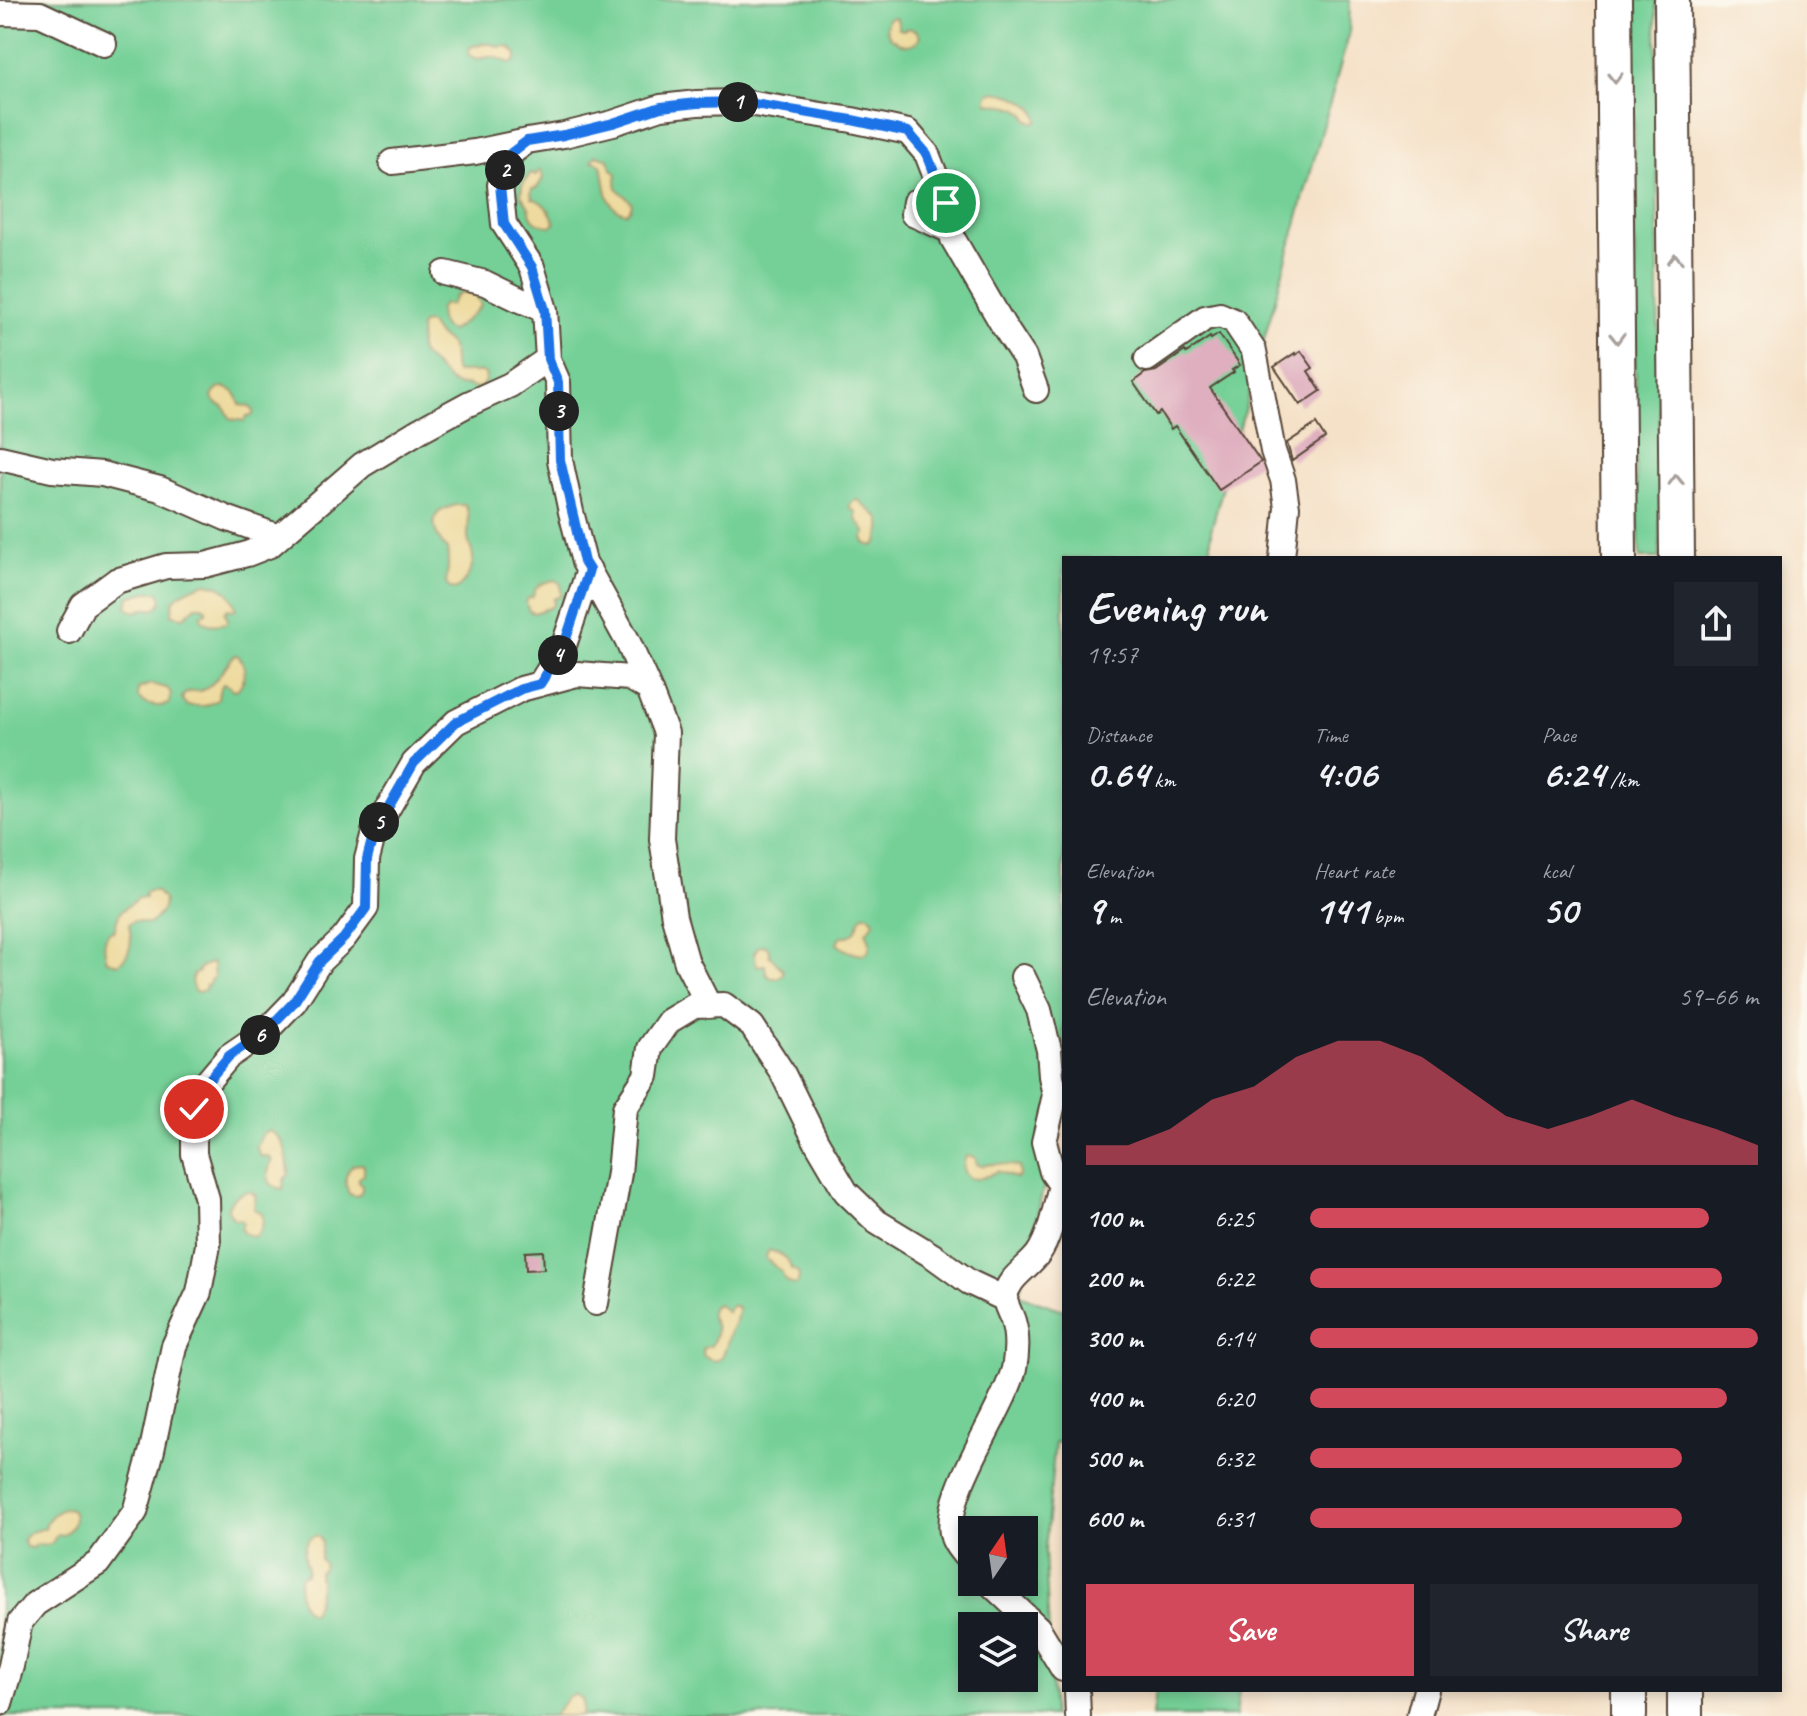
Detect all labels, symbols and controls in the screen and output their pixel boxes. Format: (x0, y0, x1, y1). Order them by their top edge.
one-way arrow (1606, 72, 1624, 85)
pin: 1 (718, 82, 758, 122)
text: 1 (733, 88, 743, 116)
pin: 2 (485, 150, 525, 190)
text: 2 (500, 156, 510, 184)
pin (912, 169, 980, 237)
icon: arrive (924, 181, 968, 225)
one-way arrow (1666, 252, 1683, 265)
one-way arrow (1609, 332, 1626, 345)
pin: 3 (539, 391, 579, 431)
text: 3 (554, 397, 564, 425)
one-way arrow (1668, 473, 1685, 486)
text: Evening run (1086, 580, 1266, 635)
button: share (1674, 582, 1758, 666)
pin: 4 (538, 635, 578, 675)
text: 19:57 (1086, 638, 1138, 671)
text: 4 (553, 641, 563, 669)
text: Distance (1086, 721, 1152, 749)
text: Time (1314, 721, 1348, 749)
text: Pace (1542, 721, 1576, 749)
text: 0.64 (1086, 749, 1149, 799)
text: 4:06 (1314, 749, 1377, 799)
text: 6:24 (1542, 749, 1605, 799)
text: km (1149, 766, 1176, 794)
text: /km (1605, 766, 1639, 794)
pin: 5 (359, 802, 399, 842)
text: 5 (374, 808, 384, 836)
text: Elevation (1086, 857, 1154, 885)
text: Heart rate (1314, 857, 1394, 885)
text: kcal (1542, 857, 1571, 885)
text: 9 (1086, 885, 1104, 935)
text: 141 (1314, 885, 1368, 935)
text: 50 (1542, 885, 1577, 935)
text: m (1104, 902, 1121, 930)
text: bpm (1368, 902, 1404, 930)
text: Elevation (1086, 980, 1166, 1013)
text: 59–66 m (1679, 980, 1758, 1013)
pin: 6 (240, 1015, 280, 1055)
text: 6 (255, 1021, 265, 1049)
pin (160, 1075, 228, 1143)
icon: check (172, 1087, 216, 1131)
text: 100 m (1086, 1202, 1142, 1235)
text: 6:25 (1214, 1202, 1254, 1235)
text: 200 m (1086, 1262, 1142, 1295)
text: 6:22 (1214, 1262, 1254, 1295)
text: 300 m (1086, 1322, 1142, 1355)
text: 6:14 (1214, 1322, 1254, 1355)
text: 400 m (1086, 1382, 1142, 1415)
text: 6:20 (1214, 1382, 1254, 1415)
text: 500 m (1086, 1442, 1142, 1475)
text: 6:32 (1214, 1442, 1254, 1475)
text: 600 m (1086, 1502, 1143, 1535)
text: 6:31 (1214, 1502, 1254, 1535)
north arrow (958, 1516, 1038, 1596)
map controls (958, 1516, 1038, 1692)
button: Save (1086, 1584, 1414, 1676)
button: Share (1430, 1584, 1758, 1676)
button: layers (958, 1612, 1038, 1692)

